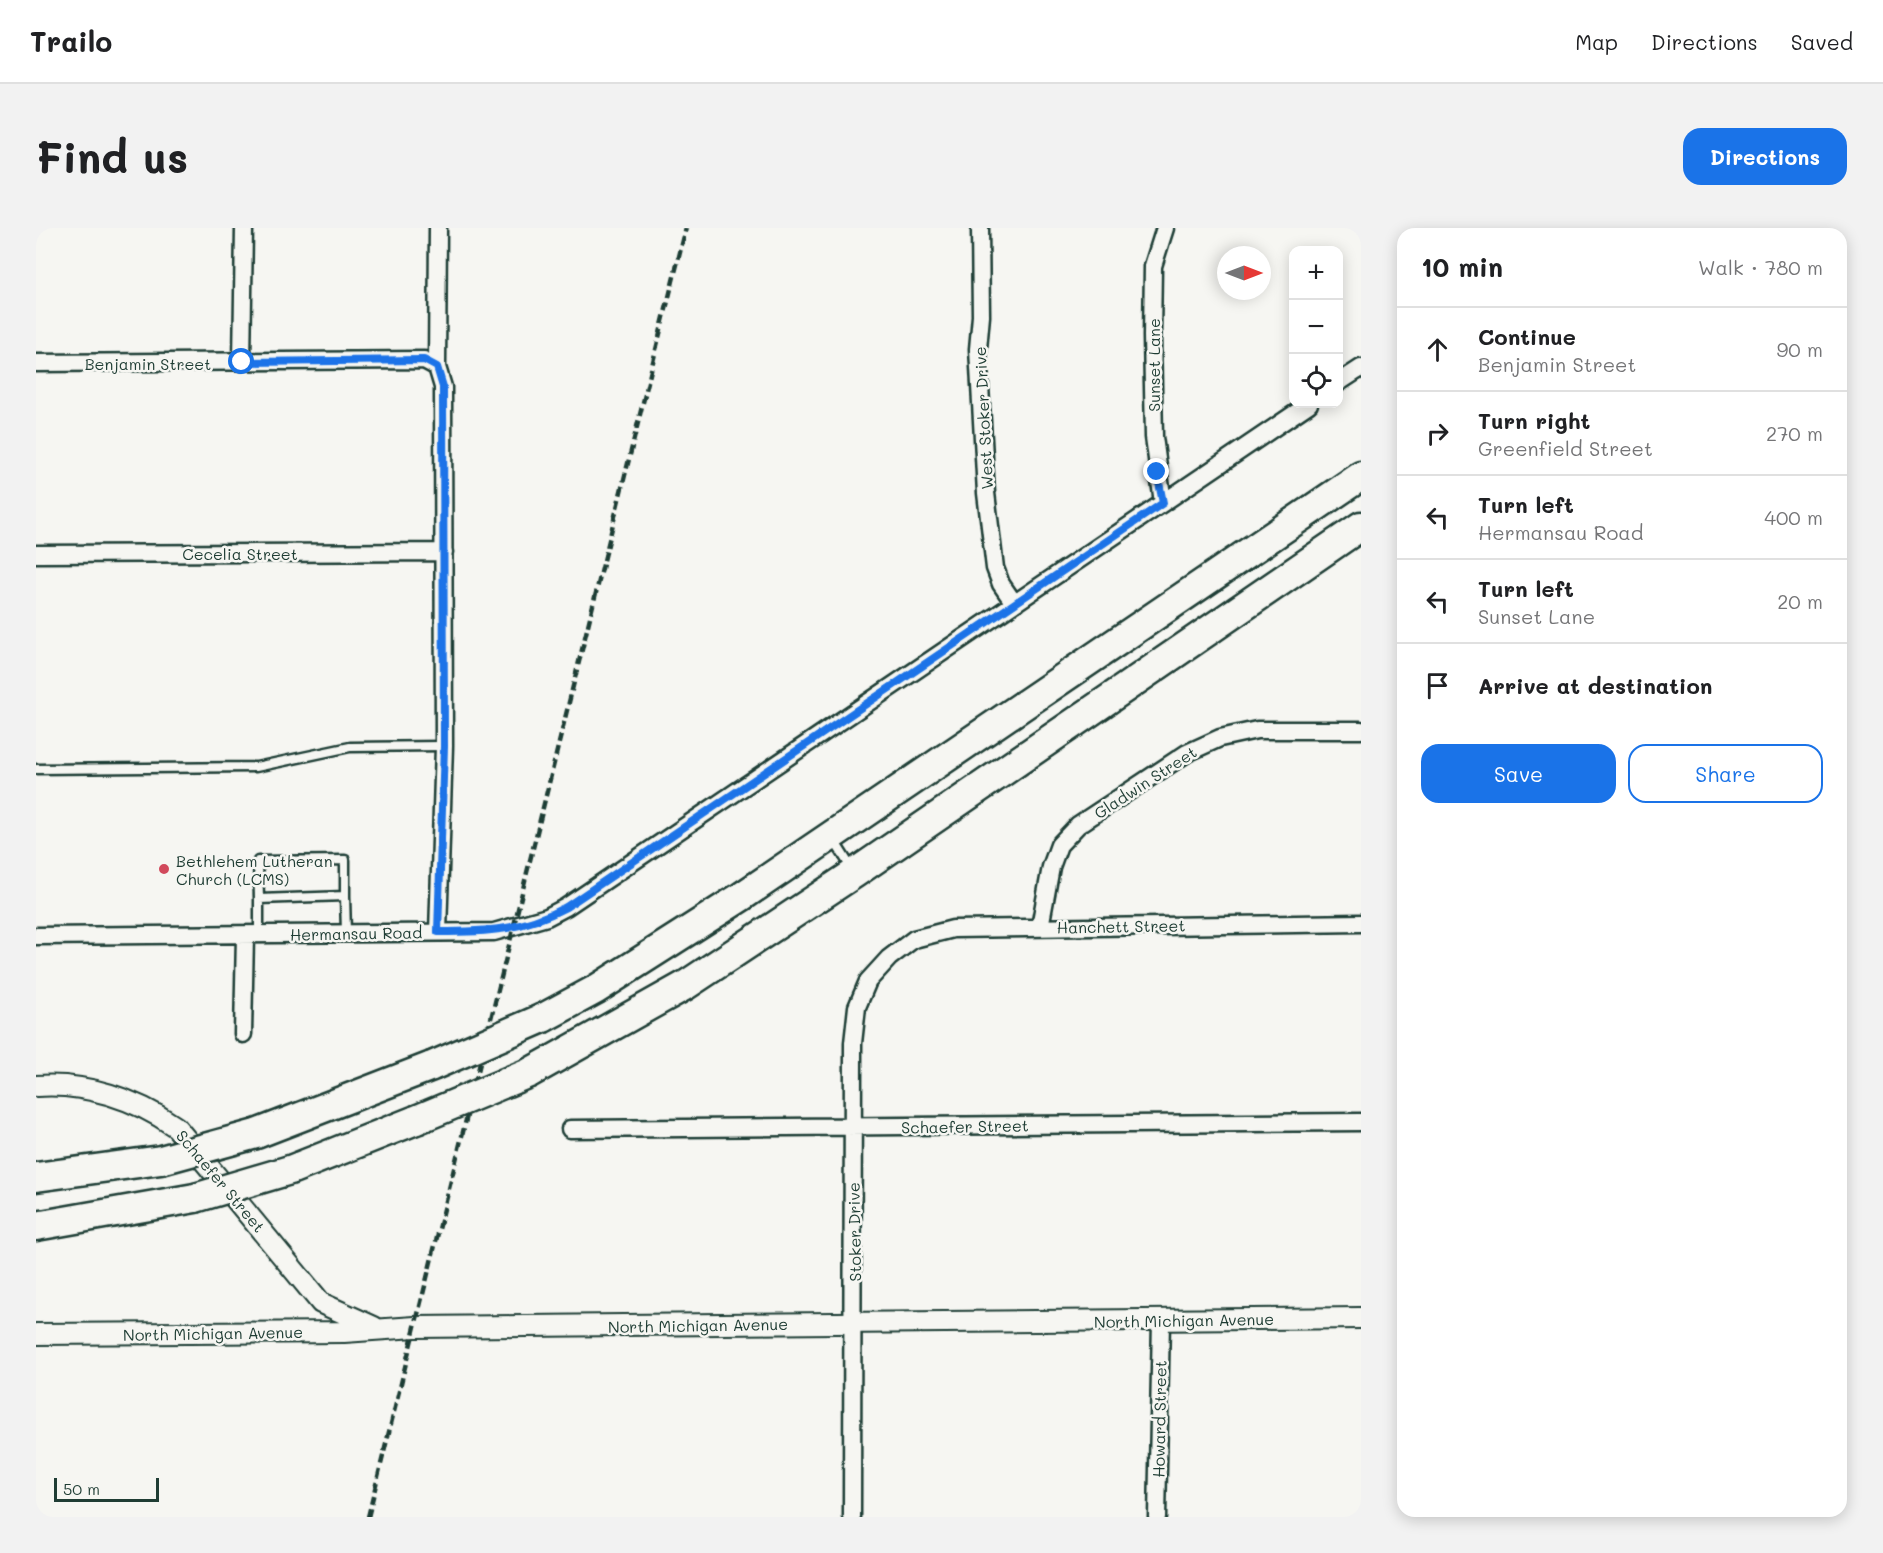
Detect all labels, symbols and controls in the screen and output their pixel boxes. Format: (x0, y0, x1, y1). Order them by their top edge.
text: Trailo (30, 23, 112, 59)
text: Map (1575, 28, 1618, 55)
text: Directions (1651, 28, 1758, 55)
text: Saved (1791, 28, 1853, 55)
button: Directions (1683, 128, 1847, 185)
text: Find us (36, 129, 188, 184)
north arrow (1217, 246, 1271, 300)
map controls (1289, 246, 1343, 408)
button: + (1289, 246, 1343, 300)
text: 10 min (1421, 250, 1503, 284)
text: Walk · 780 m (1698, 254, 1823, 280)
button: − (1289, 300, 1343, 354)
street label: Sunset Lane (1143, 318, 1164, 412)
text: Continue (1478, 322, 1576, 351)
icon: ahead (1421, 333, 1454, 366)
text: 90 m (1777, 336, 1823, 362)
street label: West Stoker Drive (969, 346, 997, 490)
route start (228, 348, 254, 374)
text: Benjamin Street (1478, 351, 1636, 377)
street label: Benjamin Street (85, 353, 211, 374)
button: locate (1289, 354, 1343, 408)
text: Turn right (1478, 406, 1590, 435)
icon: right (1421, 417, 1454, 450)
text: 270 m (1766, 420, 1823, 446)
text: Greenfield Street (1478, 435, 1653, 461)
route end (1143, 458, 1169, 484)
text: Turn left (1478, 490, 1574, 519)
icon: left (1421, 501, 1454, 534)
text: 400 m (1764, 504, 1823, 530)
text: Hermansau Road (1478, 519, 1644, 545)
street label: Cecelia Street (182, 543, 298, 564)
text: Turn left (1478, 574, 1574, 603)
icon: left (1421, 585, 1454, 618)
text: 20 m (1777, 588, 1823, 614)
text: Sunset Lane (1478, 603, 1595, 629)
icon: arrive (1421, 669, 1454, 702)
text: Arrive at destination (1478, 671, 1713, 700)
street label: Gladwin Street (1090, 741, 1200, 823)
button: Save (1421, 744, 1616, 803)
button: Share (1628, 744, 1823, 803)
place label: Bethlehem Lutheran Church (LCMS) (176, 850, 333, 889)
marker: Bethlehem Lutheran Church (LCMS) (157, 862, 171, 876)
street label: Hanchett Street (1056, 914, 1186, 938)
street label: Hermansau Road (290, 921, 422, 945)
street label: Schaefer Street (901, 1114, 1029, 1138)
street label: Schaefer Street (172, 1125, 270, 1237)
street label: Stoker Drive (843, 1182, 865, 1282)
street label: North Michigan Avenue (1094, 1308, 1274, 1332)
street label: North Michigan Avenue (608, 1313, 788, 1337)
street label: North Michigan Avenue (123, 1321, 303, 1345)
street label: Howard Street (1147, 1360, 1171, 1478)
scale bar (54, 1475, 159, 1502)
text: 50 m (63, 1478, 100, 1499)

